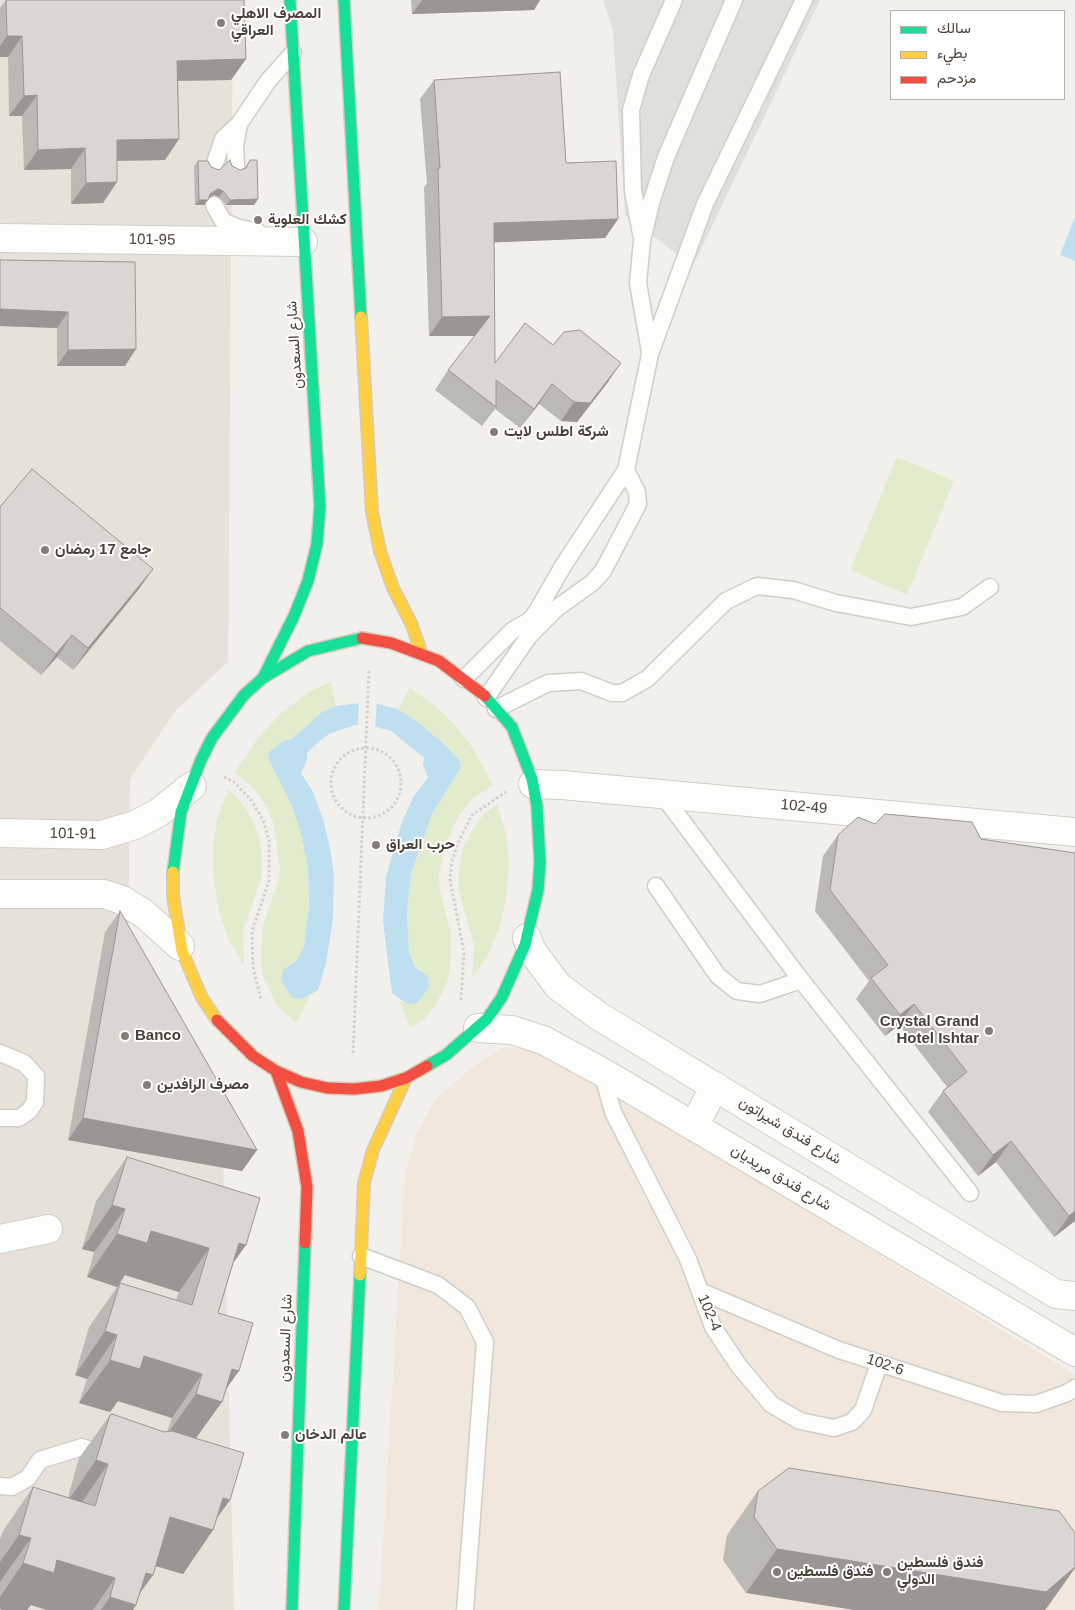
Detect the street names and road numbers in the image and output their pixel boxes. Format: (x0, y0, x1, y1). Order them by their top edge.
street label: 101-95 (128, 231, 176, 249)
street label: شارع السعدون (283, 300, 307, 390)
street label: 102-49 (780, 796, 828, 818)
street label: 101-91 (49, 825, 97, 843)
street label: شارع فندق شيراتون (736, 1093, 844, 1169)
street label: شارع فندق مريديان (728, 1141, 834, 1215)
street label: 102-4 (693, 1292, 725, 1334)
street label: شارع السعدون (275, 1294, 297, 1382)
street label: 102-6 (864, 1350, 906, 1380)

